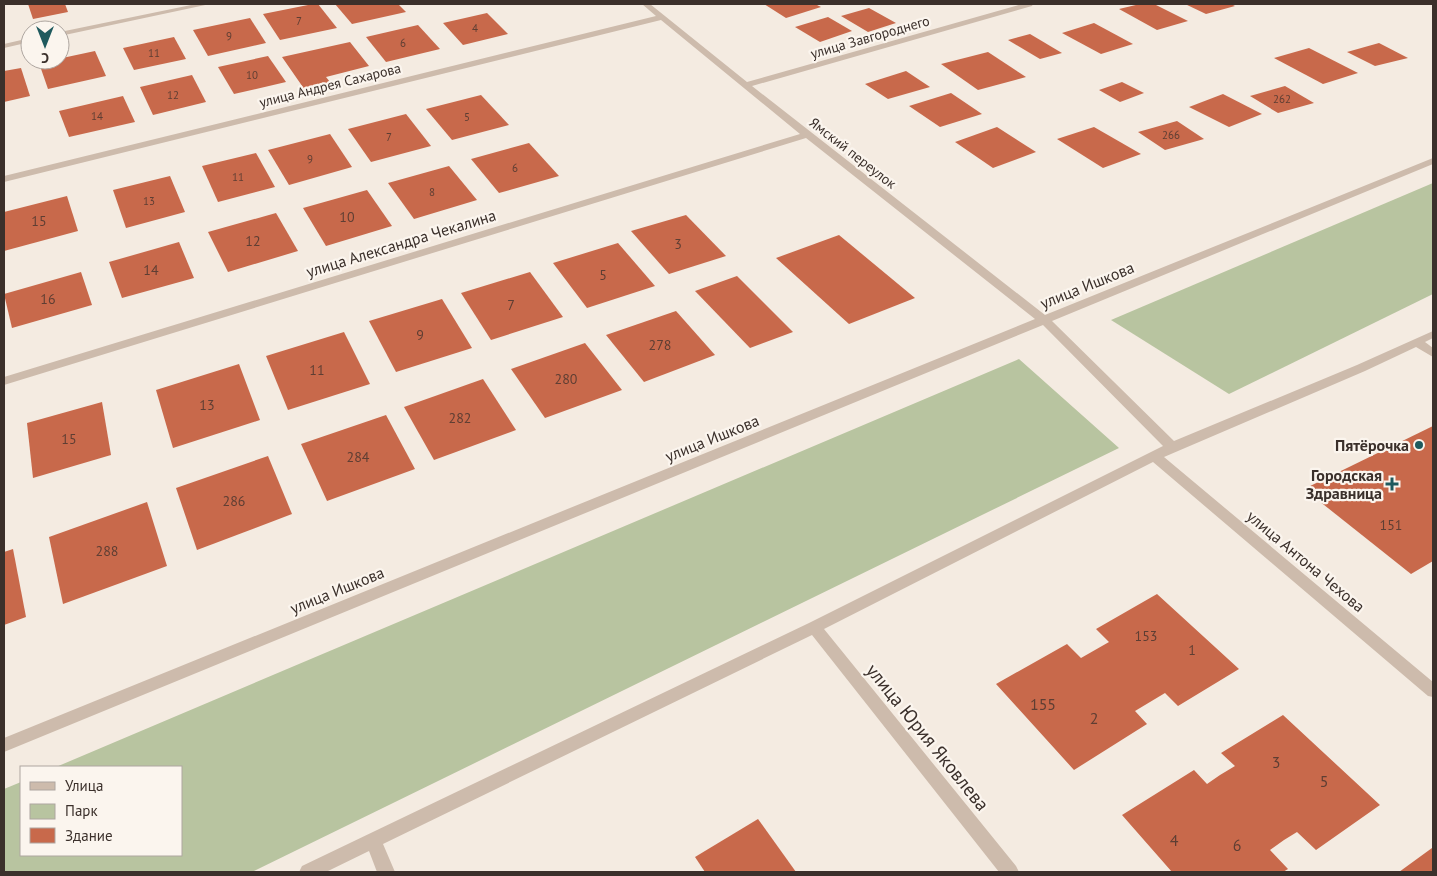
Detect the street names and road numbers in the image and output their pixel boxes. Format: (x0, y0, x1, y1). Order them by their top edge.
street label: улица Завгороднего (808, 11, 932, 63)
street label: улица Андрея Сахарова (257, 59, 403, 111)
street label: Ямский переулок (806, 113, 900, 193)
street label: улица Александра Чекалина (304, 205, 498, 281)
street label: улица Ишкова (1037, 257, 1137, 313)
street label: улица Ишкова (662, 410, 762, 466)
street label: улица Антона Чехова (1243, 506, 1369, 616)
street label: улица Ишкова (287, 562, 387, 618)
street label: улица Юрия Яковлева (861, 658, 995, 816)

